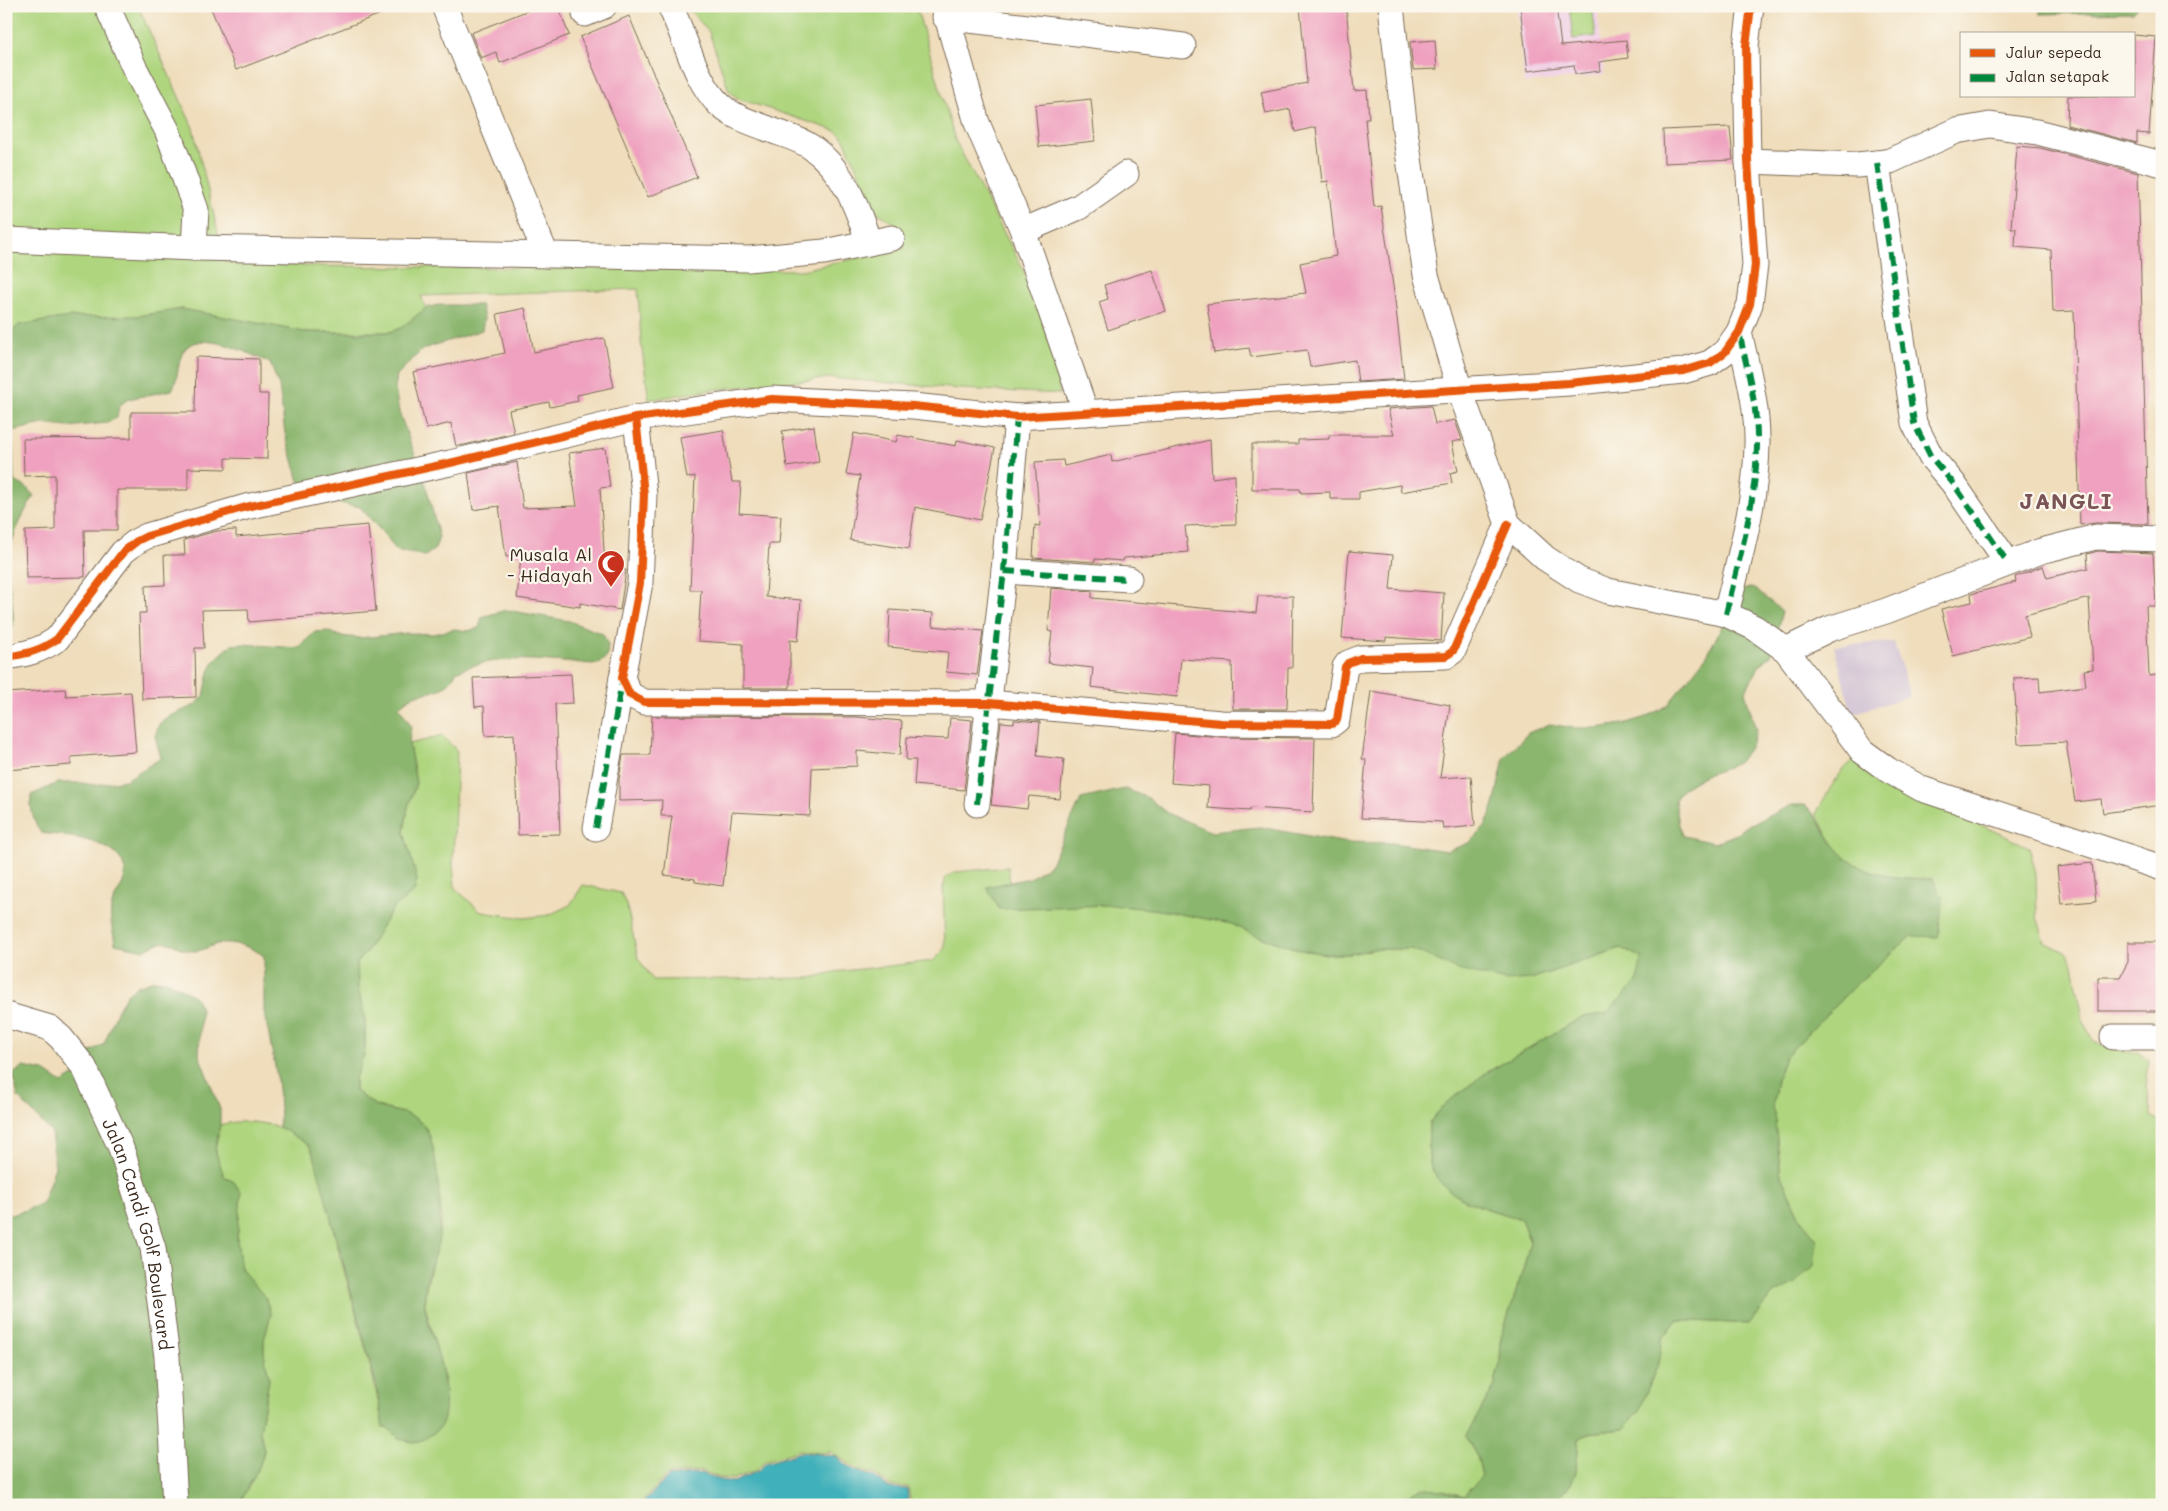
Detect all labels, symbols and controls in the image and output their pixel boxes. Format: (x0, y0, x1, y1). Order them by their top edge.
legend (1960, 32, 2136, 98)
text: Jalur sepeda (2006, 42, 2102, 62)
text: Jalan setapak (2006, 66, 2109, 86)
district label: JANGLI (2019, 486, 2113, 515)
place label: Musala Al - Hidayah (507, 542, 592, 587)
mosque icon: Musala Al - Hidayah (596, 549, 626, 588)
street label: Jalan Candi Golf Boulevard (97, 1114, 178, 1352)

